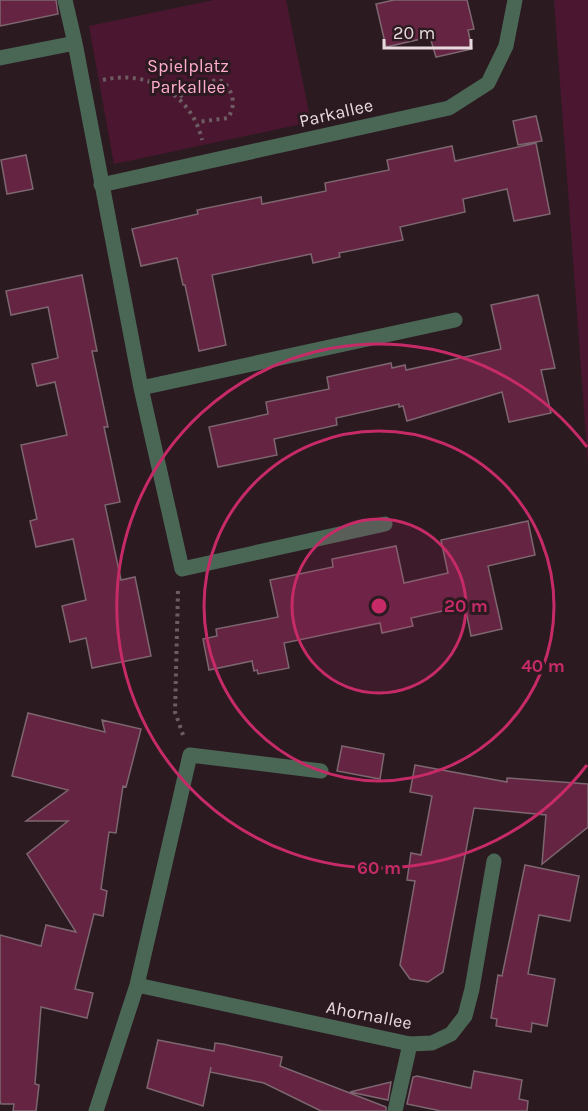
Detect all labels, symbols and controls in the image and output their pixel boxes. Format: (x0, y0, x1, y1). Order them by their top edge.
scale bar (384, 12, 471, 50)
text: 20 m (393, 22, 435, 44)
park label: Spielplatz Parkallee (147, 55, 229, 98)
street label: Parkallee (297, 94, 375, 132)
text: 20 m (444, 595, 488, 617)
centre of rings (369, 596, 389, 616)
text: 40 m (521, 655, 565, 677)
text: 60 m (357, 857, 401, 879)
street label: Ahornallee (324, 996, 414, 1034)

